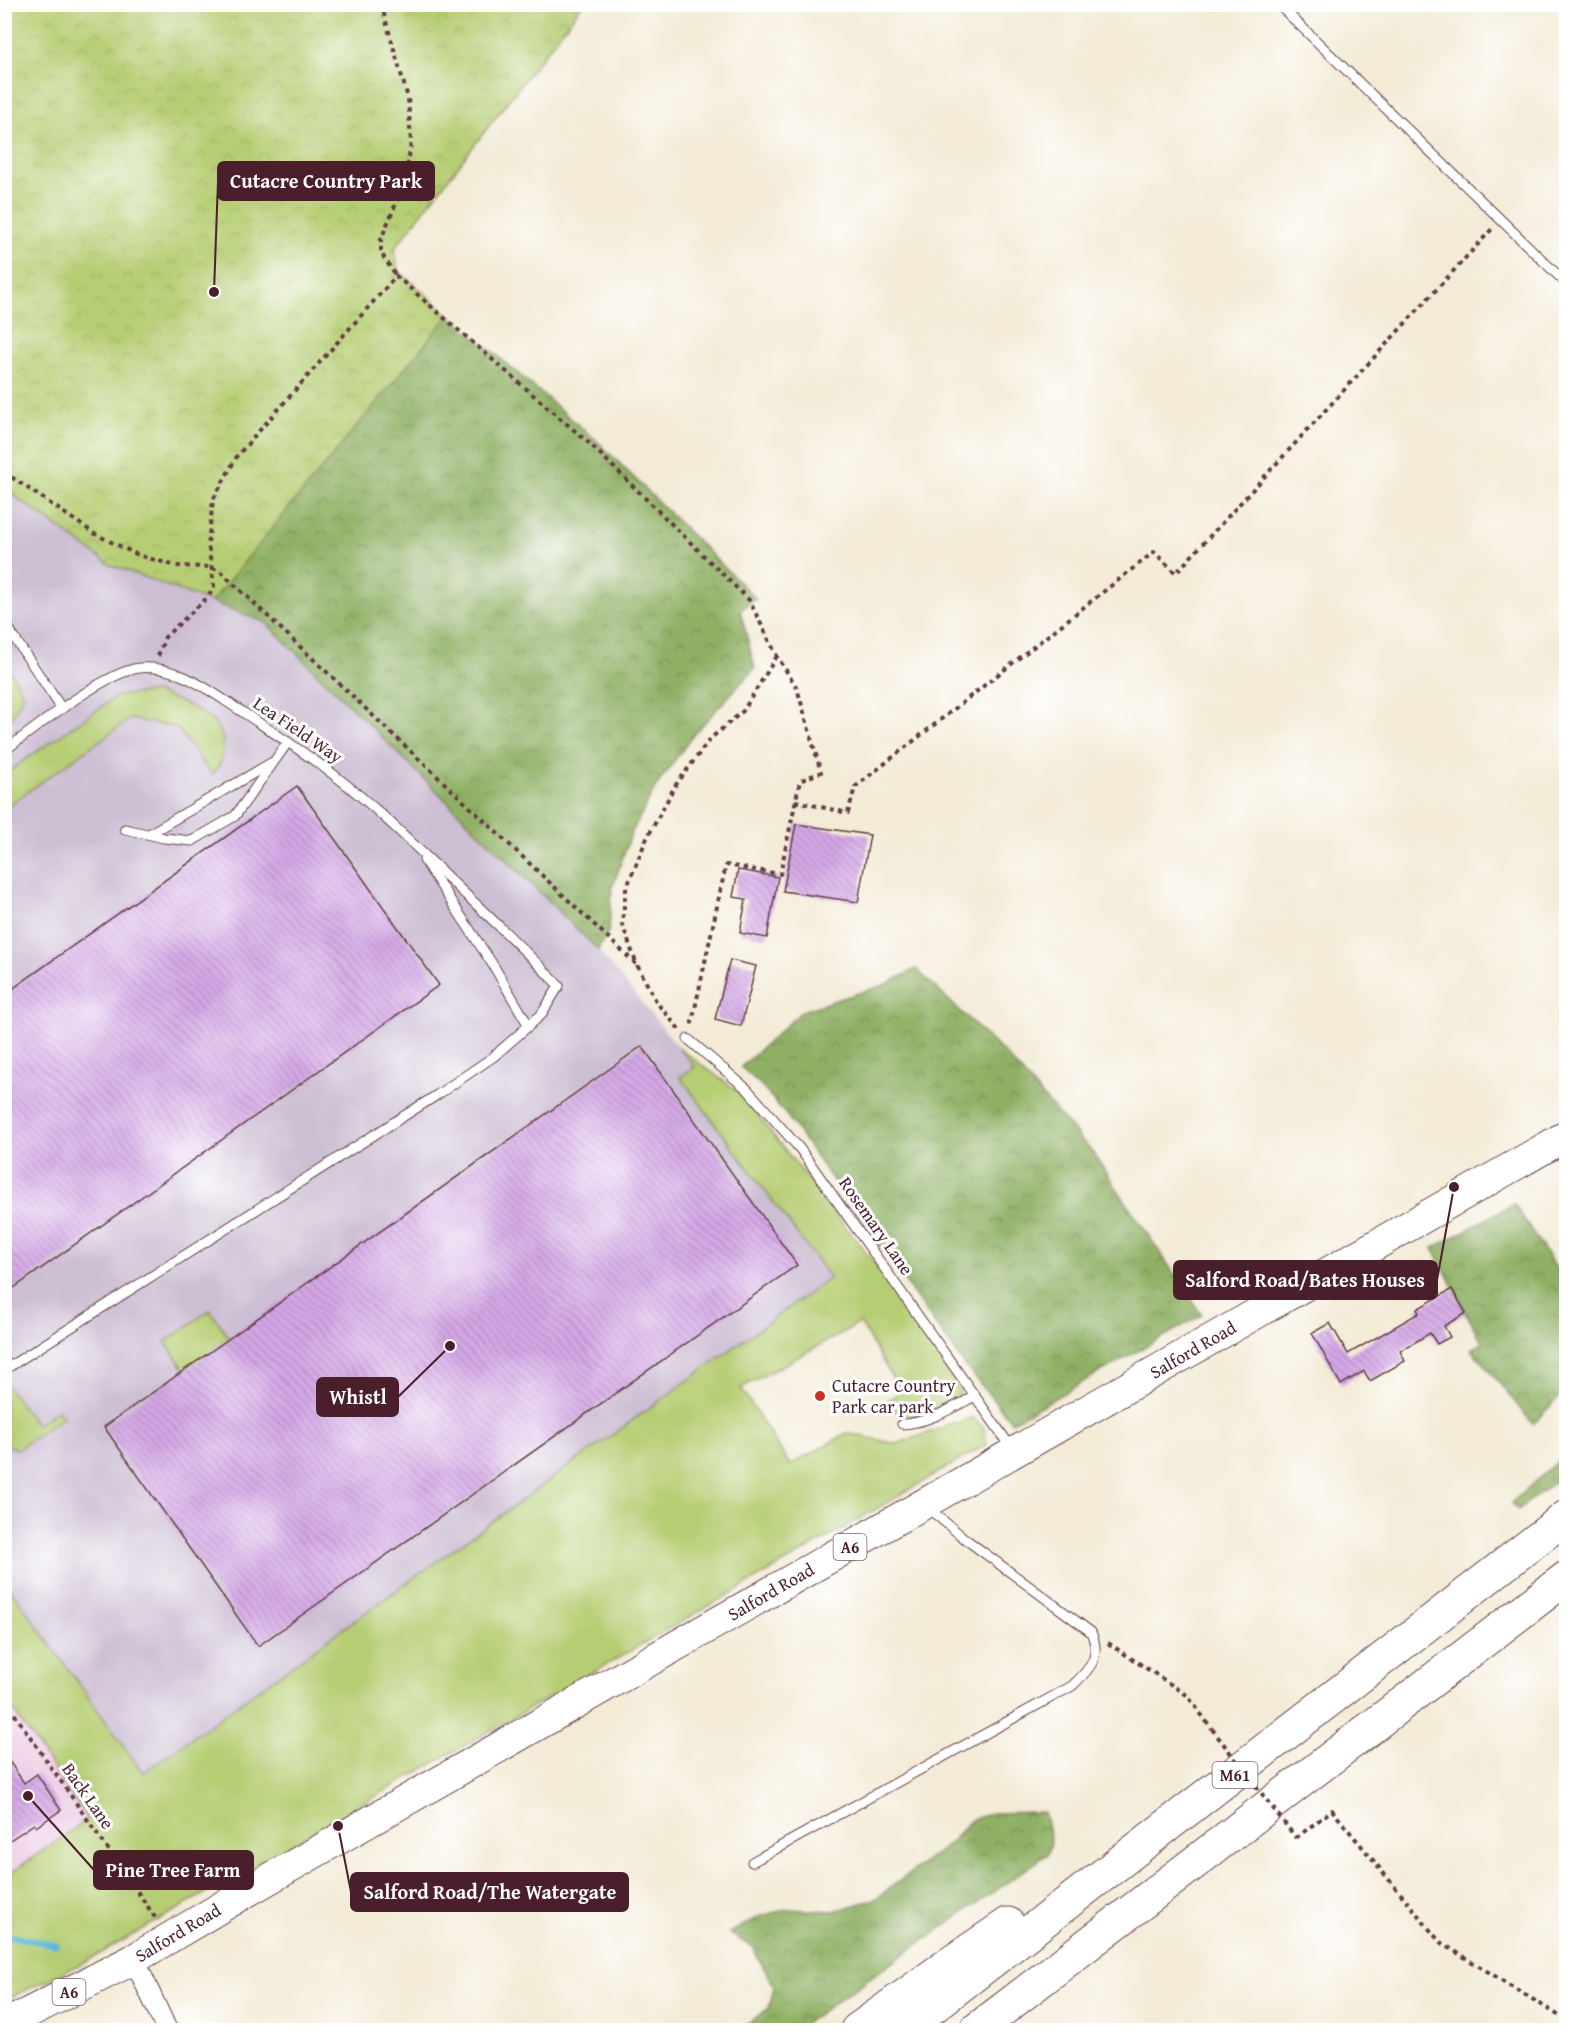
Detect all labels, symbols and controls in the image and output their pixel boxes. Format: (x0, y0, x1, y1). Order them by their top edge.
callout: Cutacre Country Park (218, 162, 434, 200)
text: Cutacre Country Park (230, 166, 423, 195)
street label: Lea Field Way (248, 690, 348, 770)
street label: Rosemary Lane (833, 1171, 920, 1280)
callout: Salford Road/Bates Houses (1174, 1261, 1437, 1299)
text: Salford Road/Bates Houses (1185, 1265, 1425, 1294)
street label: Salford Road (1145, 1314, 1241, 1385)
place label: Cutacre Country Park car park (832, 1372, 956, 1420)
callout: Whistl (317, 1378, 398, 1416)
text: Whistl (329, 1382, 387, 1411)
marker: Cutacre Country Park car park (813, 1389, 827, 1403)
road number: A6 (834, 1534, 866, 1560)
street label: Salford Road (723, 1556, 819, 1627)
street label: Back Lane (56, 1757, 121, 1834)
road number: M61 (1212, 1762, 1258, 1788)
callout: Pine Tree Farm (94, 1851, 253, 1889)
text: Pine Tree Farm (106, 1855, 240, 1884)
callout: Salford Road/The Watergate (351, 1873, 628, 1911)
text: Salford Road/The Watergate (364, 1877, 617, 1906)
street label: Salford Road (130, 1896, 226, 1969)
road number: A6 (52, 1979, 86, 2005)

